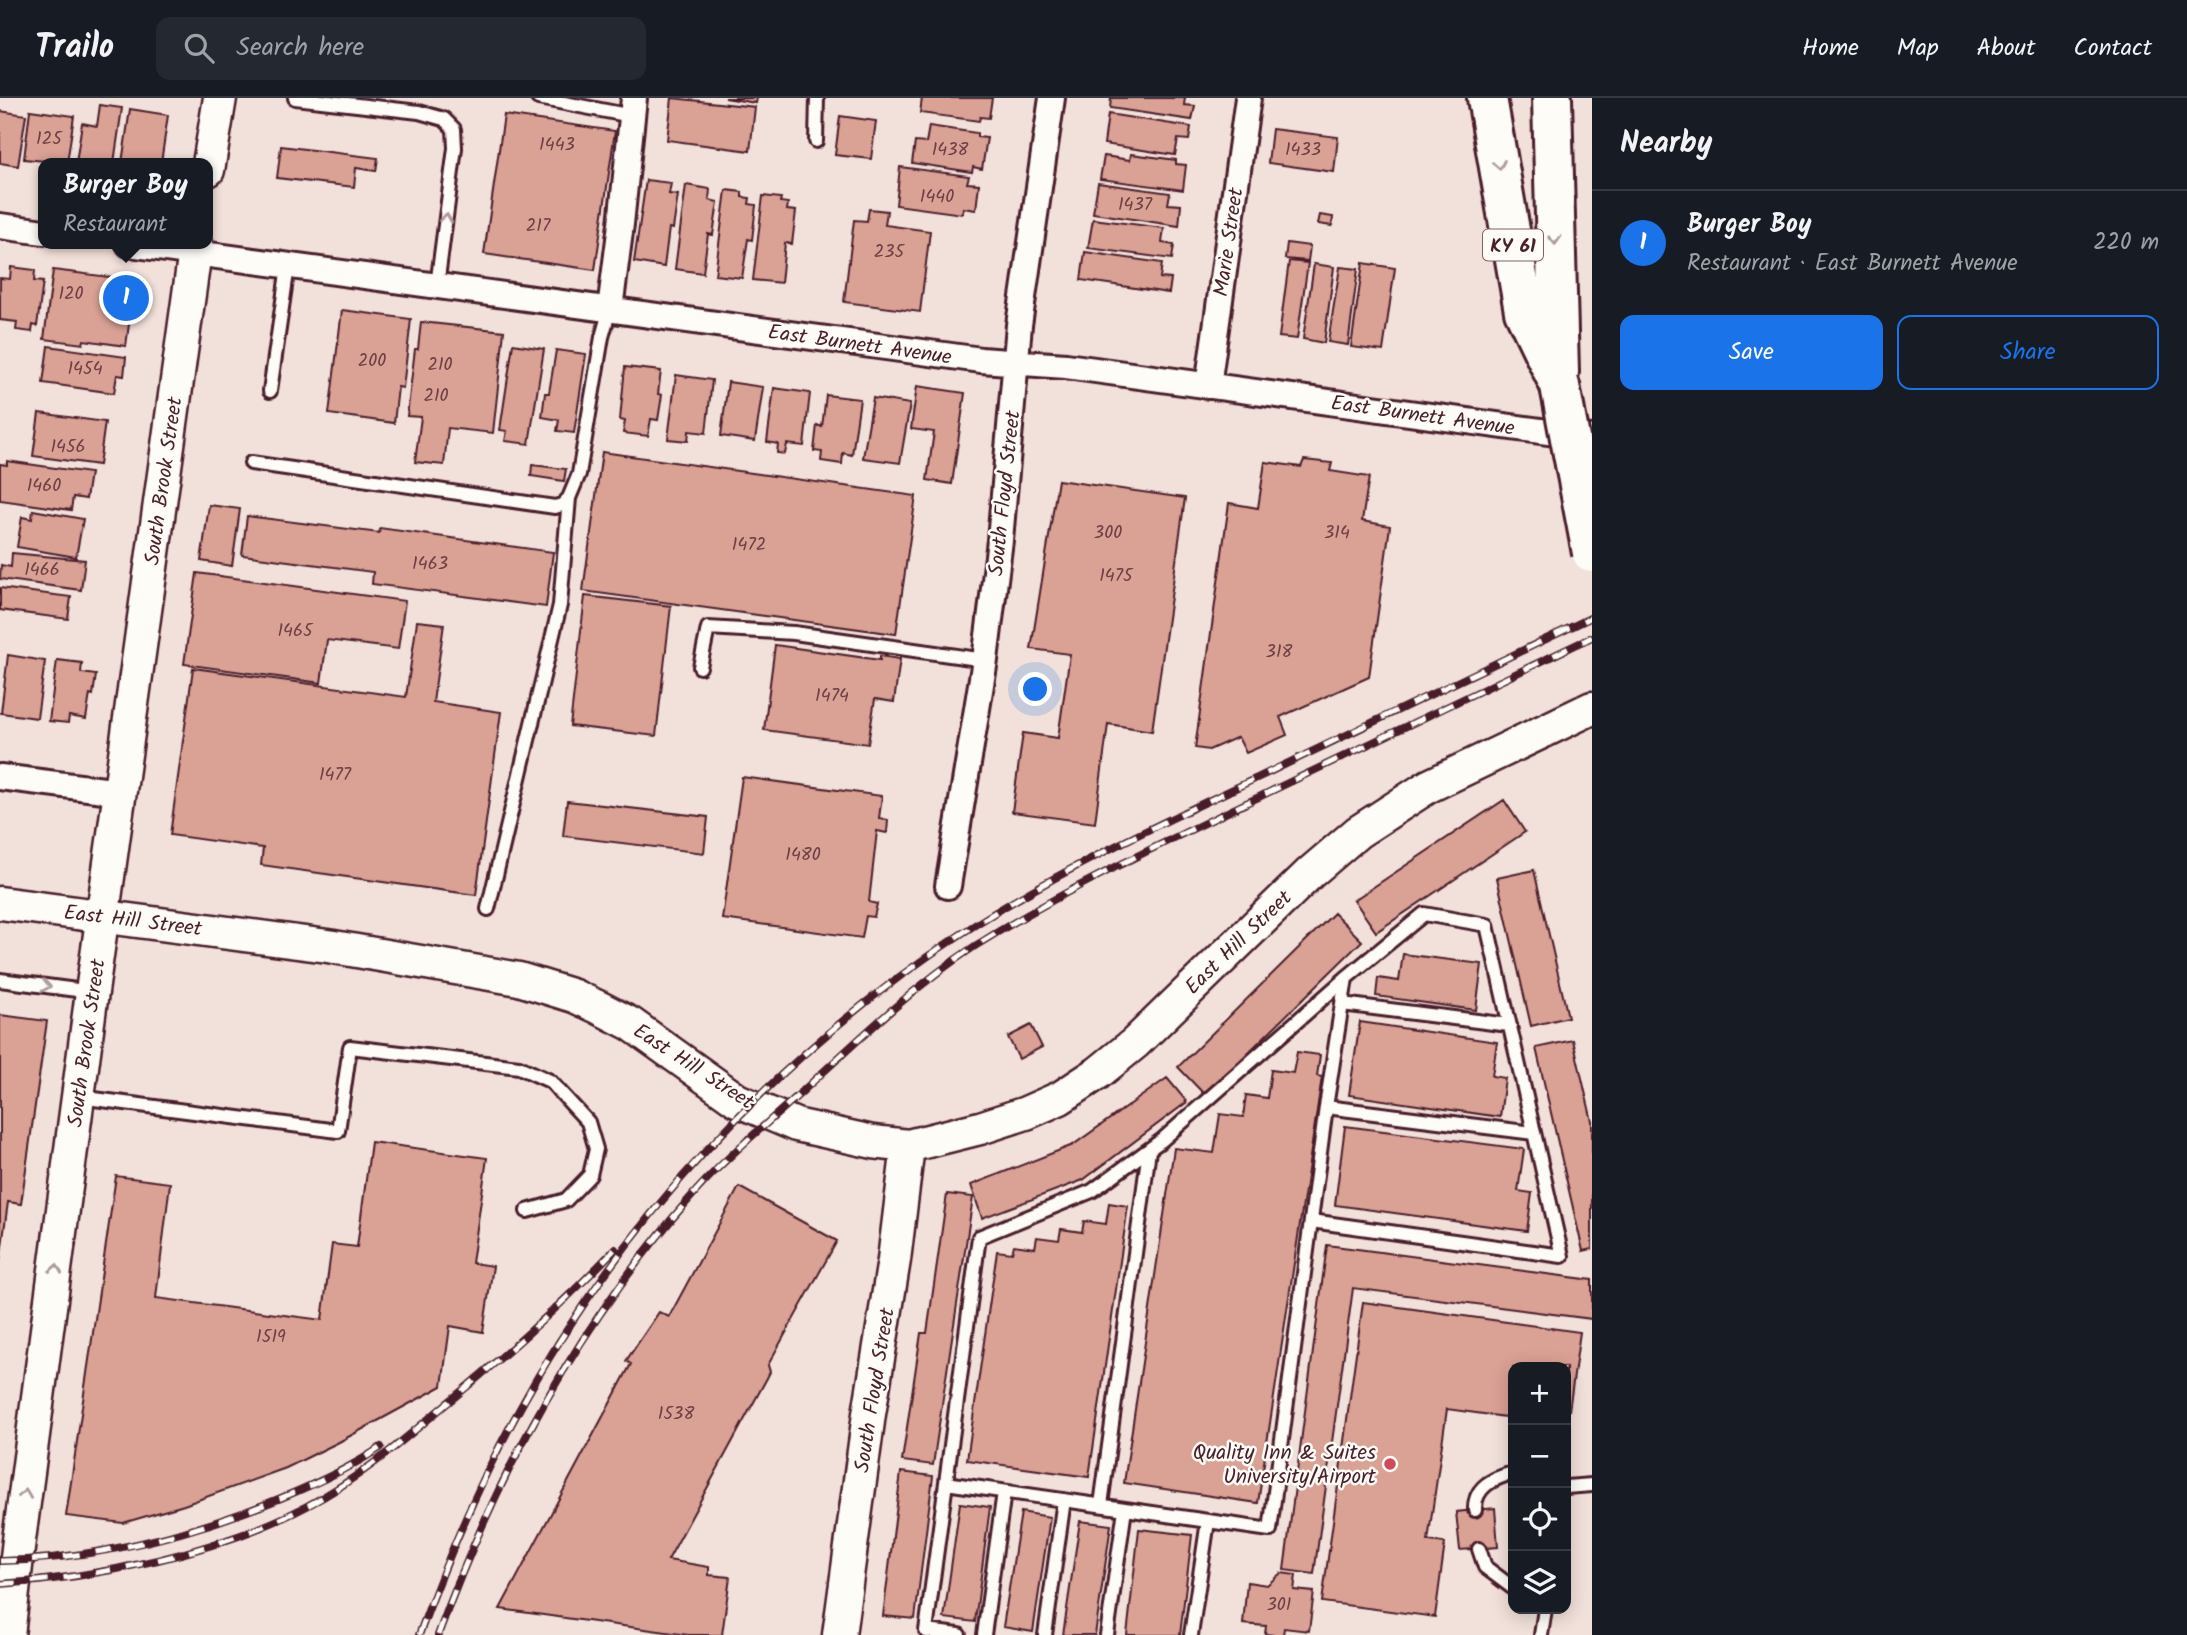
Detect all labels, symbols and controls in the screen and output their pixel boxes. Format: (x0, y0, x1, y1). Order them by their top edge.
search box (156, 17, 646, 80)
text: Trailo (35, 22, 114, 75)
text: Search here (236, 27, 364, 69)
icon: search (180, 29, 218, 67)
text: Home (1802, 29, 1859, 68)
text: Map (1897, 29, 1939, 68)
text: About (1977, 29, 2035, 68)
text: Contact (2073, 29, 2152, 68)
text: Nearby (1620, 120, 1712, 168)
house number: 125 (36, 125, 63, 154)
house number: 1443 (539, 131, 575, 160)
house number: 1438 (932, 136, 969, 165)
house number: 1433 (1285, 136, 1321, 165)
popup (38, 158, 213, 249)
one-way arrow (1491, 159, 1506, 171)
text: Burger Boy (63, 165, 188, 207)
house number: 1440 (920, 183, 954, 212)
street label: Marie Street (1206, 185, 1254, 299)
house number: 1437 (1118, 191, 1153, 220)
text: Burger Boy (1687, 204, 1812, 246)
text: Restaurant (63, 207, 167, 243)
one-way arrow (438, 212, 453, 224)
house number: 217 (526, 212, 551, 241)
text: 1 (1640, 225, 1646, 261)
text: 220 m (2093, 225, 2159, 261)
road number: KY 61 (1483, 230, 1543, 260)
one-way arrow (1548, 234, 1563, 245)
house number: 235 (874, 238, 906, 267)
text: Restaurant · East Burnett Avenue (1687, 246, 2018, 282)
pin: 1 (103, 272, 149, 324)
house number: 120 (58, 280, 84, 309)
button: Save (1620, 315, 1883, 390)
button: Share (1897, 315, 2159, 390)
street label: East Burnett Avenue (766, 316, 954, 375)
house number: 200 (358, 347, 386, 376)
house number: 210 (427, 351, 453, 380)
house number: 1454 (67, 355, 103, 384)
house number: 210 (423, 382, 449, 411)
street label: East Burnett Avenue (1329, 387, 1517, 446)
street label: South Brook Street (136, 394, 193, 567)
street label: South Floyd Street (980, 408, 1031, 578)
house number: 1456 (50, 433, 86, 462)
house number: 1460 (27, 472, 61, 501)
house number: 300 (1094, 519, 1122, 548)
house number: 314 (1324, 519, 1350, 548)
house number: 1472 (732, 531, 766, 560)
house number: 1463 (412, 550, 448, 579)
house number: 1466 (24, 556, 60, 585)
house number: 1475 (1099, 562, 1134, 591)
house number: 1465 (277, 617, 314, 646)
house number: 318 (1266, 638, 1293, 667)
your location (1018, 672, 1052, 706)
house number: 1474 (815, 682, 849, 711)
house number: 1477 (319, 761, 352, 790)
house number: 1480 (785, 841, 821, 870)
street label: East Hill Street (1178, 882, 1301, 1003)
street label: East Hill Street (62, 897, 205, 946)
street label: South Brook Street (59, 956, 116, 1129)
one-way arrow (40, 978, 52, 993)
street label: East Hill Street (626, 1016, 761, 1119)
one-way arrow (48, 1263, 63, 1275)
street label: South Floyd Street (846, 1305, 905, 1475)
house number: 1519 (256, 1323, 286, 1352)
map controls (1508, 1362, 1571, 1614)
button: + (1508, 1362, 1571, 1425)
house number: 1538 (658, 1400, 694, 1429)
button: − (1508, 1425, 1571, 1488)
place label: Quality Inn & Suites University/Airport (1193, 1437, 1377, 1494)
marker: Quality Inn & Suites University/Airport (1382, 1456, 1398, 1472)
one-way arrow (17, 1488, 32, 1500)
button: locate (1508, 1488, 1571, 1551)
button: layers (1508, 1551, 1571, 1614)
house number: 301 (1267, 1591, 1291, 1620)

